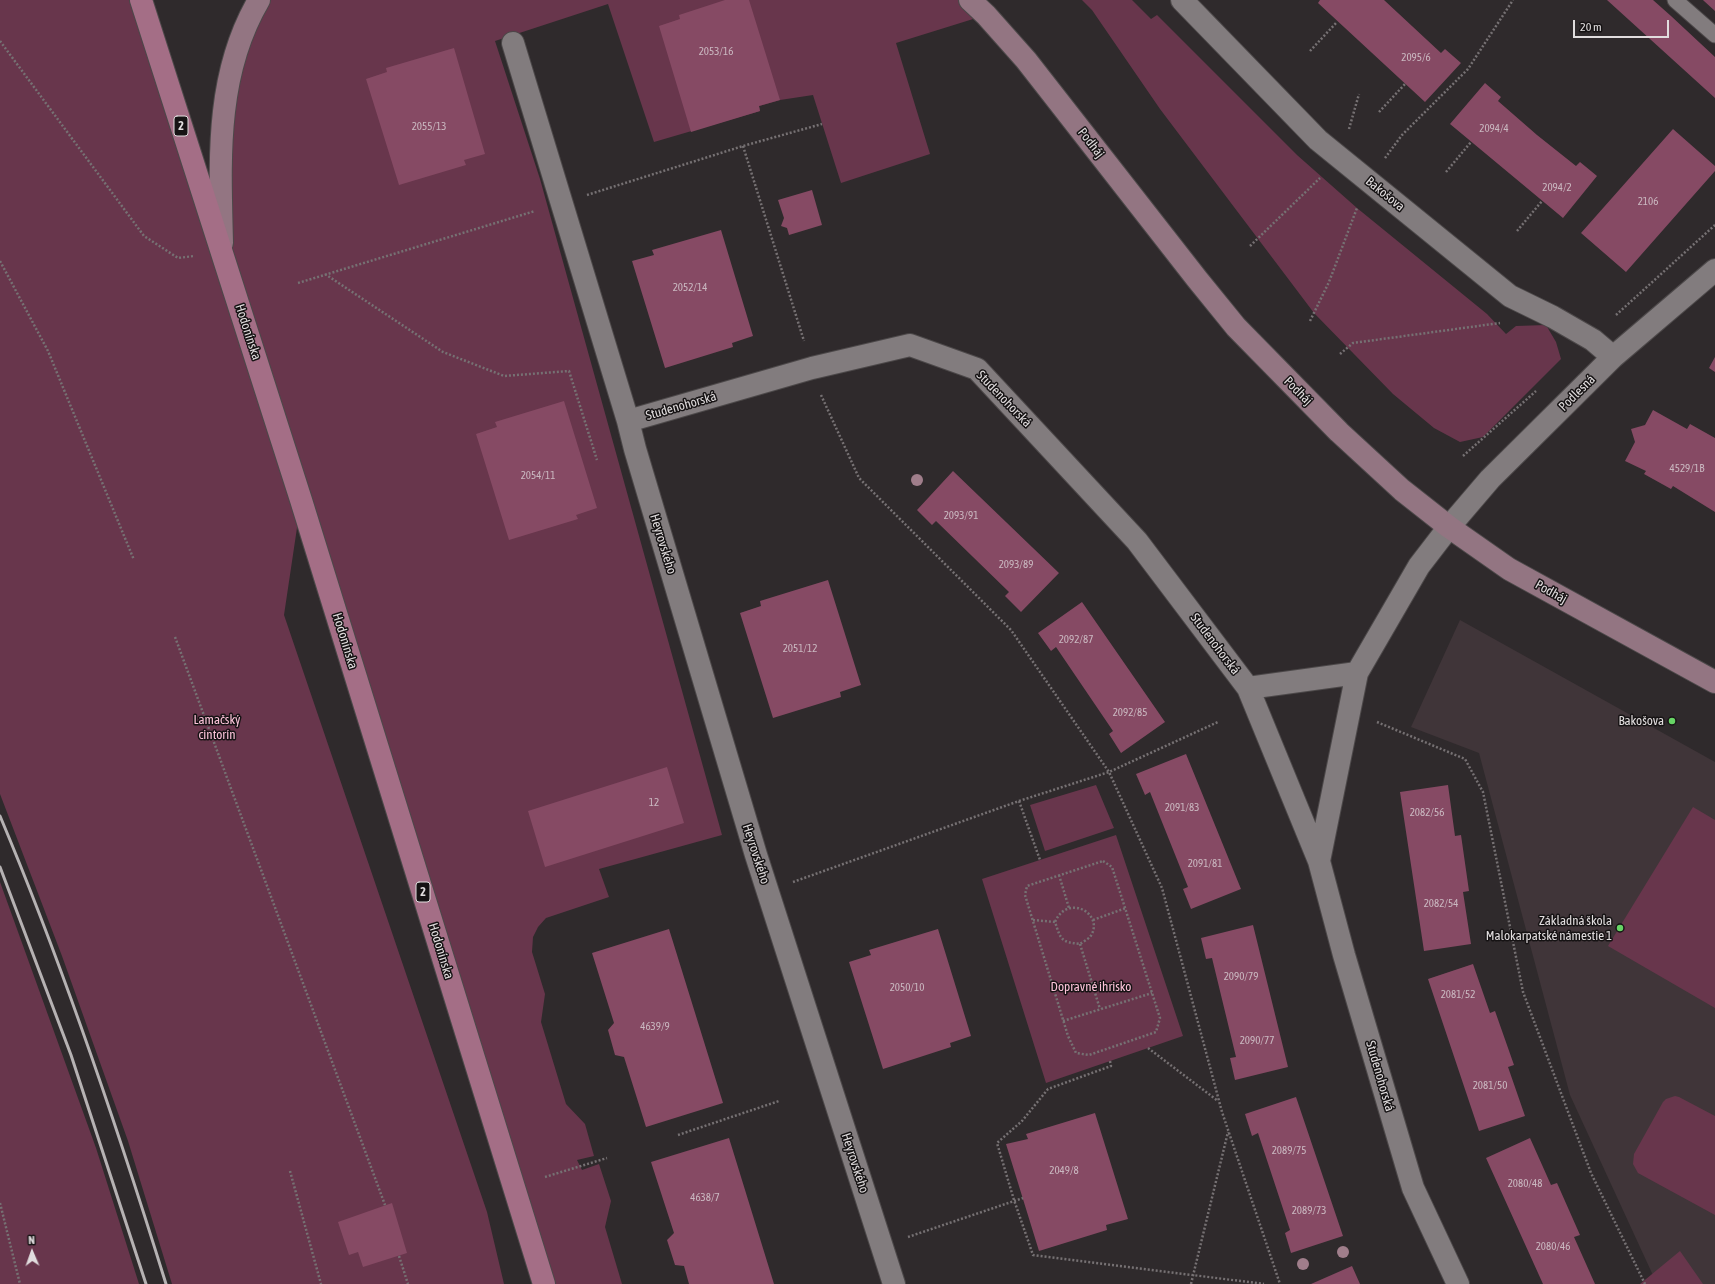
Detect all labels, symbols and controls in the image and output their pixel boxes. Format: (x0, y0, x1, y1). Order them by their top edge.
scale bar (1575, 12, 1671, 38)
text: 20 m (1580, 20, 1602, 34)
house number: 2053/16 (699, 45, 733, 59)
house number: 2095/6 (1401, 51, 1431, 65)
road number: 2 (174, 116, 188, 136)
house number: 2055/13 (412, 120, 446, 134)
house number: 2094/4 (1479, 122, 1509, 136)
street label: Podháj (1074, 125, 1108, 161)
street label: Bakošova (1362, 174, 1408, 214)
house number: 2094/2 (1542, 181, 1572, 195)
house number: 2106 (1638, 195, 1658, 209)
house number: 2052/14 (673, 281, 707, 295)
street label: Hodonínska (232, 302, 264, 362)
street label: Studenohorská (973, 367, 1035, 431)
street label: Podlesná (1556, 372, 1598, 414)
street label: Podháj (1281, 374, 1315, 408)
street label: Studenohorská (644, 389, 718, 423)
house number: 4529/1B (1670, 462, 1704, 476)
house number: 2054/11 (521, 469, 555, 483)
house number: 2093/91 (944, 509, 978, 523)
street label: Heyrovského (646, 512, 680, 576)
house number: 2093/89 (999, 558, 1033, 572)
street label: Podháj (1532, 577, 1570, 607)
street label: Studenohorská (1187, 610, 1243, 678)
street label: Hodonínska (329, 611, 361, 671)
house number: 2092/87 (1059, 633, 1093, 647)
house number: 2051/12 (783, 642, 817, 656)
house number: 2092/85 (1113, 706, 1147, 720)
park label: Lamačský cintorín (194, 712, 240, 743)
place label: Bakošova (1618, 713, 1664, 729)
marker: Bakošova (1667, 716, 1677, 726)
house number: 12 (649, 796, 659, 810)
house number: 2091/83 (1165, 801, 1199, 815)
house number: 2082/56 (1410, 806, 1444, 820)
street label: Heyrovského (739, 822, 773, 886)
house number: 2091/81 (1188, 857, 1222, 871)
road number: 2 (416, 882, 430, 902)
house number: 2082/54 (1424, 897, 1458, 911)
place label: Základná škola Malokarpatské námestie 1 (1486, 913, 1612, 944)
street label: Hodonínska (425, 921, 457, 981)
marker: Základná škola Malokarpatské námestie 1 (1615, 923, 1625, 933)
house number: 2090/79 (1224, 970, 1258, 984)
park label: Dopravné ihrisko (1051, 979, 1131, 995)
house number: 2050/10 (890, 981, 924, 995)
house number: 2081/52 (1441, 988, 1475, 1002)
house number: 4639/9 (640, 1020, 670, 1034)
house number: 2090/77 (1240, 1034, 1274, 1048)
street label: Studenohorská (1363, 1039, 1397, 1113)
house number: 2081/50 (1473, 1079, 1507, 1093)
street label: Heyrovského (838, 1131, 872, 1195)
house number: 2089/75 (1272, 1144, 1306, 1158)
house number: 2049/8 (1049, 1164, 1079, 1178)
house number: 2080/48 (1508, 1177, 1542, 1191)
house number: 4638/7 (690, 1191, 720, 1205)
house number: 2089/73 (1292, 1204, 1326, 1218)
north arrow (12, 1232, 52, 1272)
text: N (28, 1234, 35, 1246)
house number: 2080/46 (1536, 1240, 1570, 1254)

